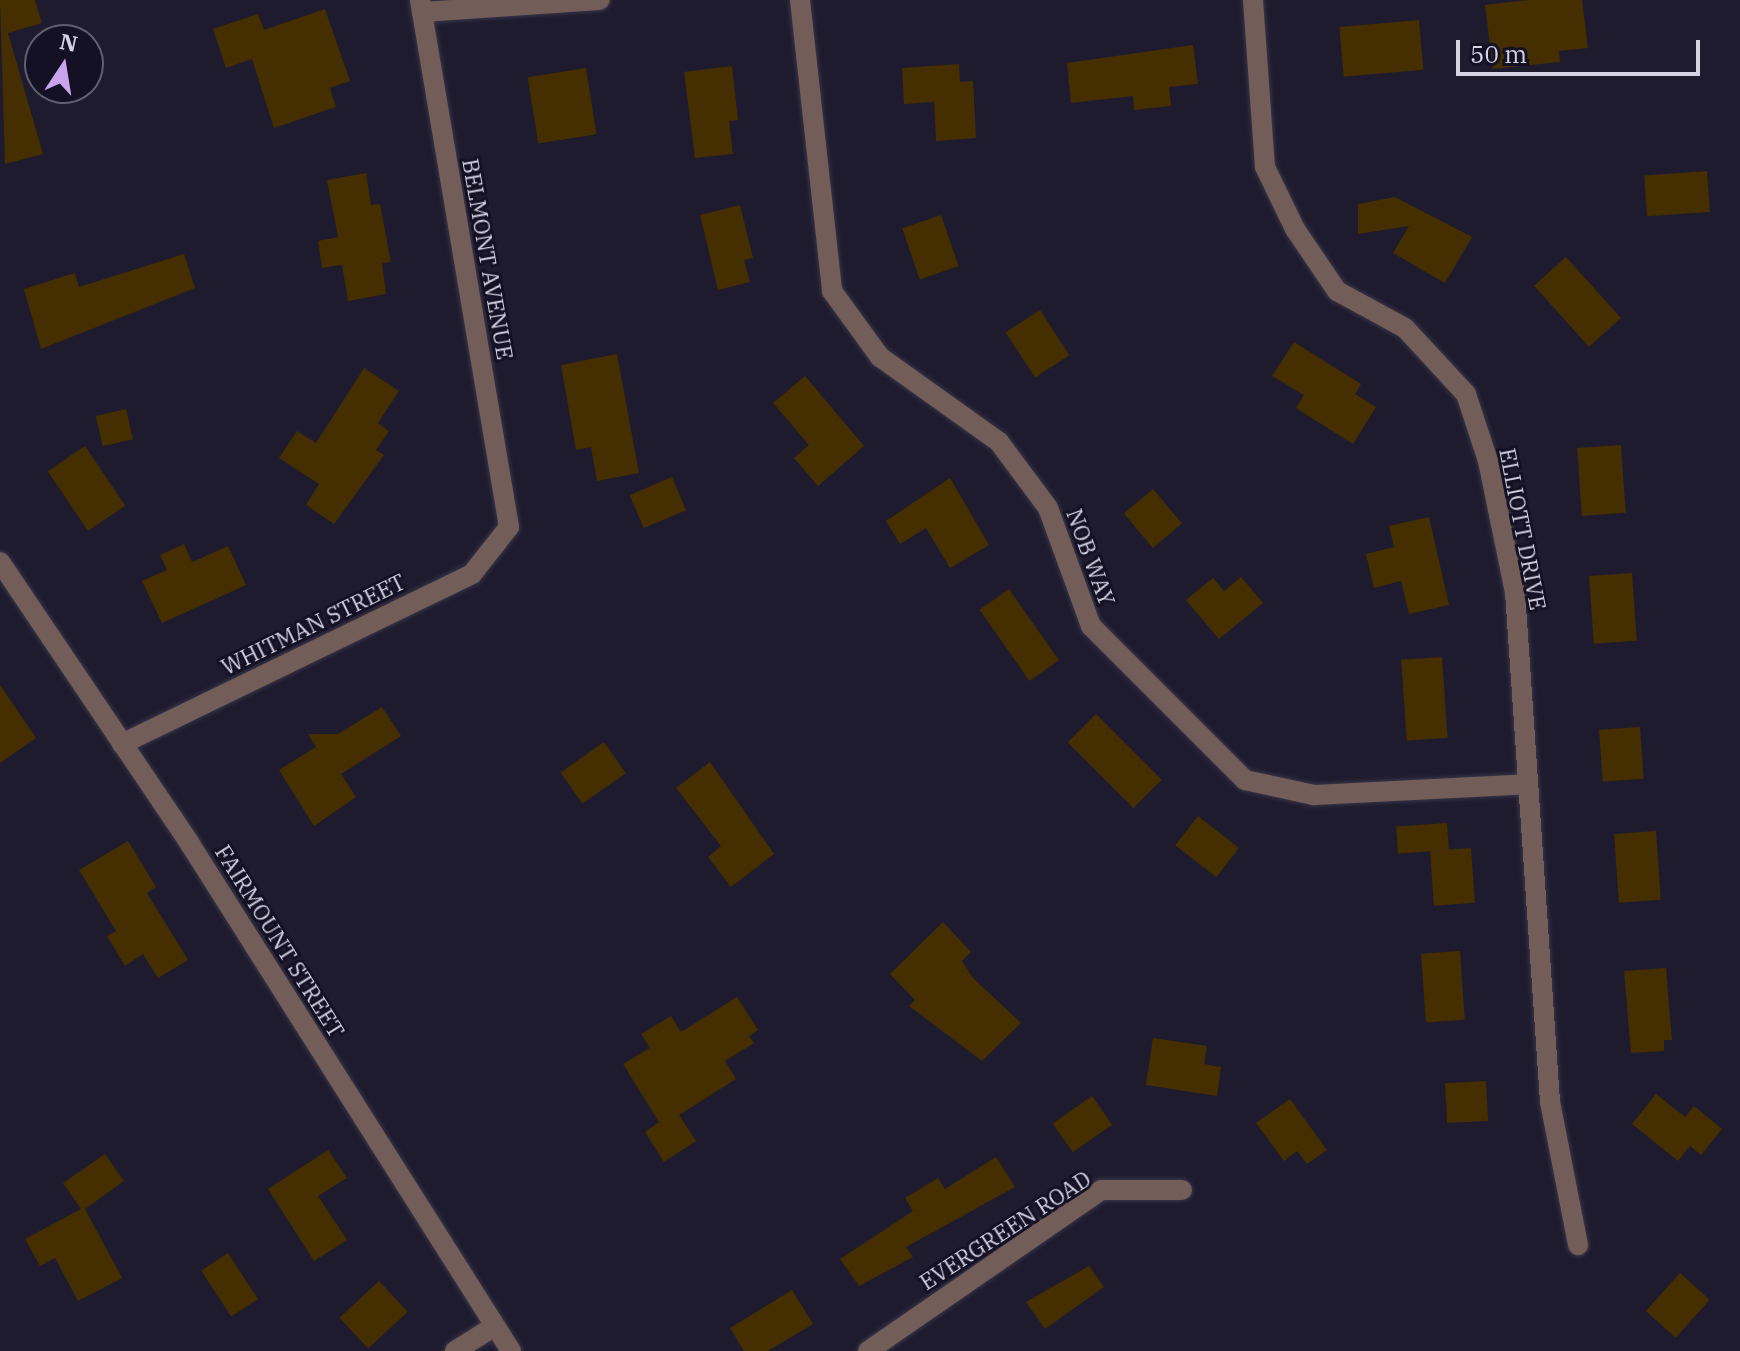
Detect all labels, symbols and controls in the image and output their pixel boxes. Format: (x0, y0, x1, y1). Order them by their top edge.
north arrow (24, 24, 104, 104)
scale bar (1460, 24, 1704, 74)
text: N (57, 26, 80, 58)
text: 50 m (1470, 38, 1527, 70)
street label: BELMONT AVENUE (457, 157, 519, 361)
street label: ELLIOTT DRIVE (1494, 446, 1552, 612)
street label: NOB WAY (1061, 505, 1121, 609)
street label: WHITMAN STREET (217, 568, 409, 680)
street label: FAIRMOUNT STREET (210, 840, 350, 1042)
street label: EVERGREEN ROAD (915, 1165, 1095, 1295)

